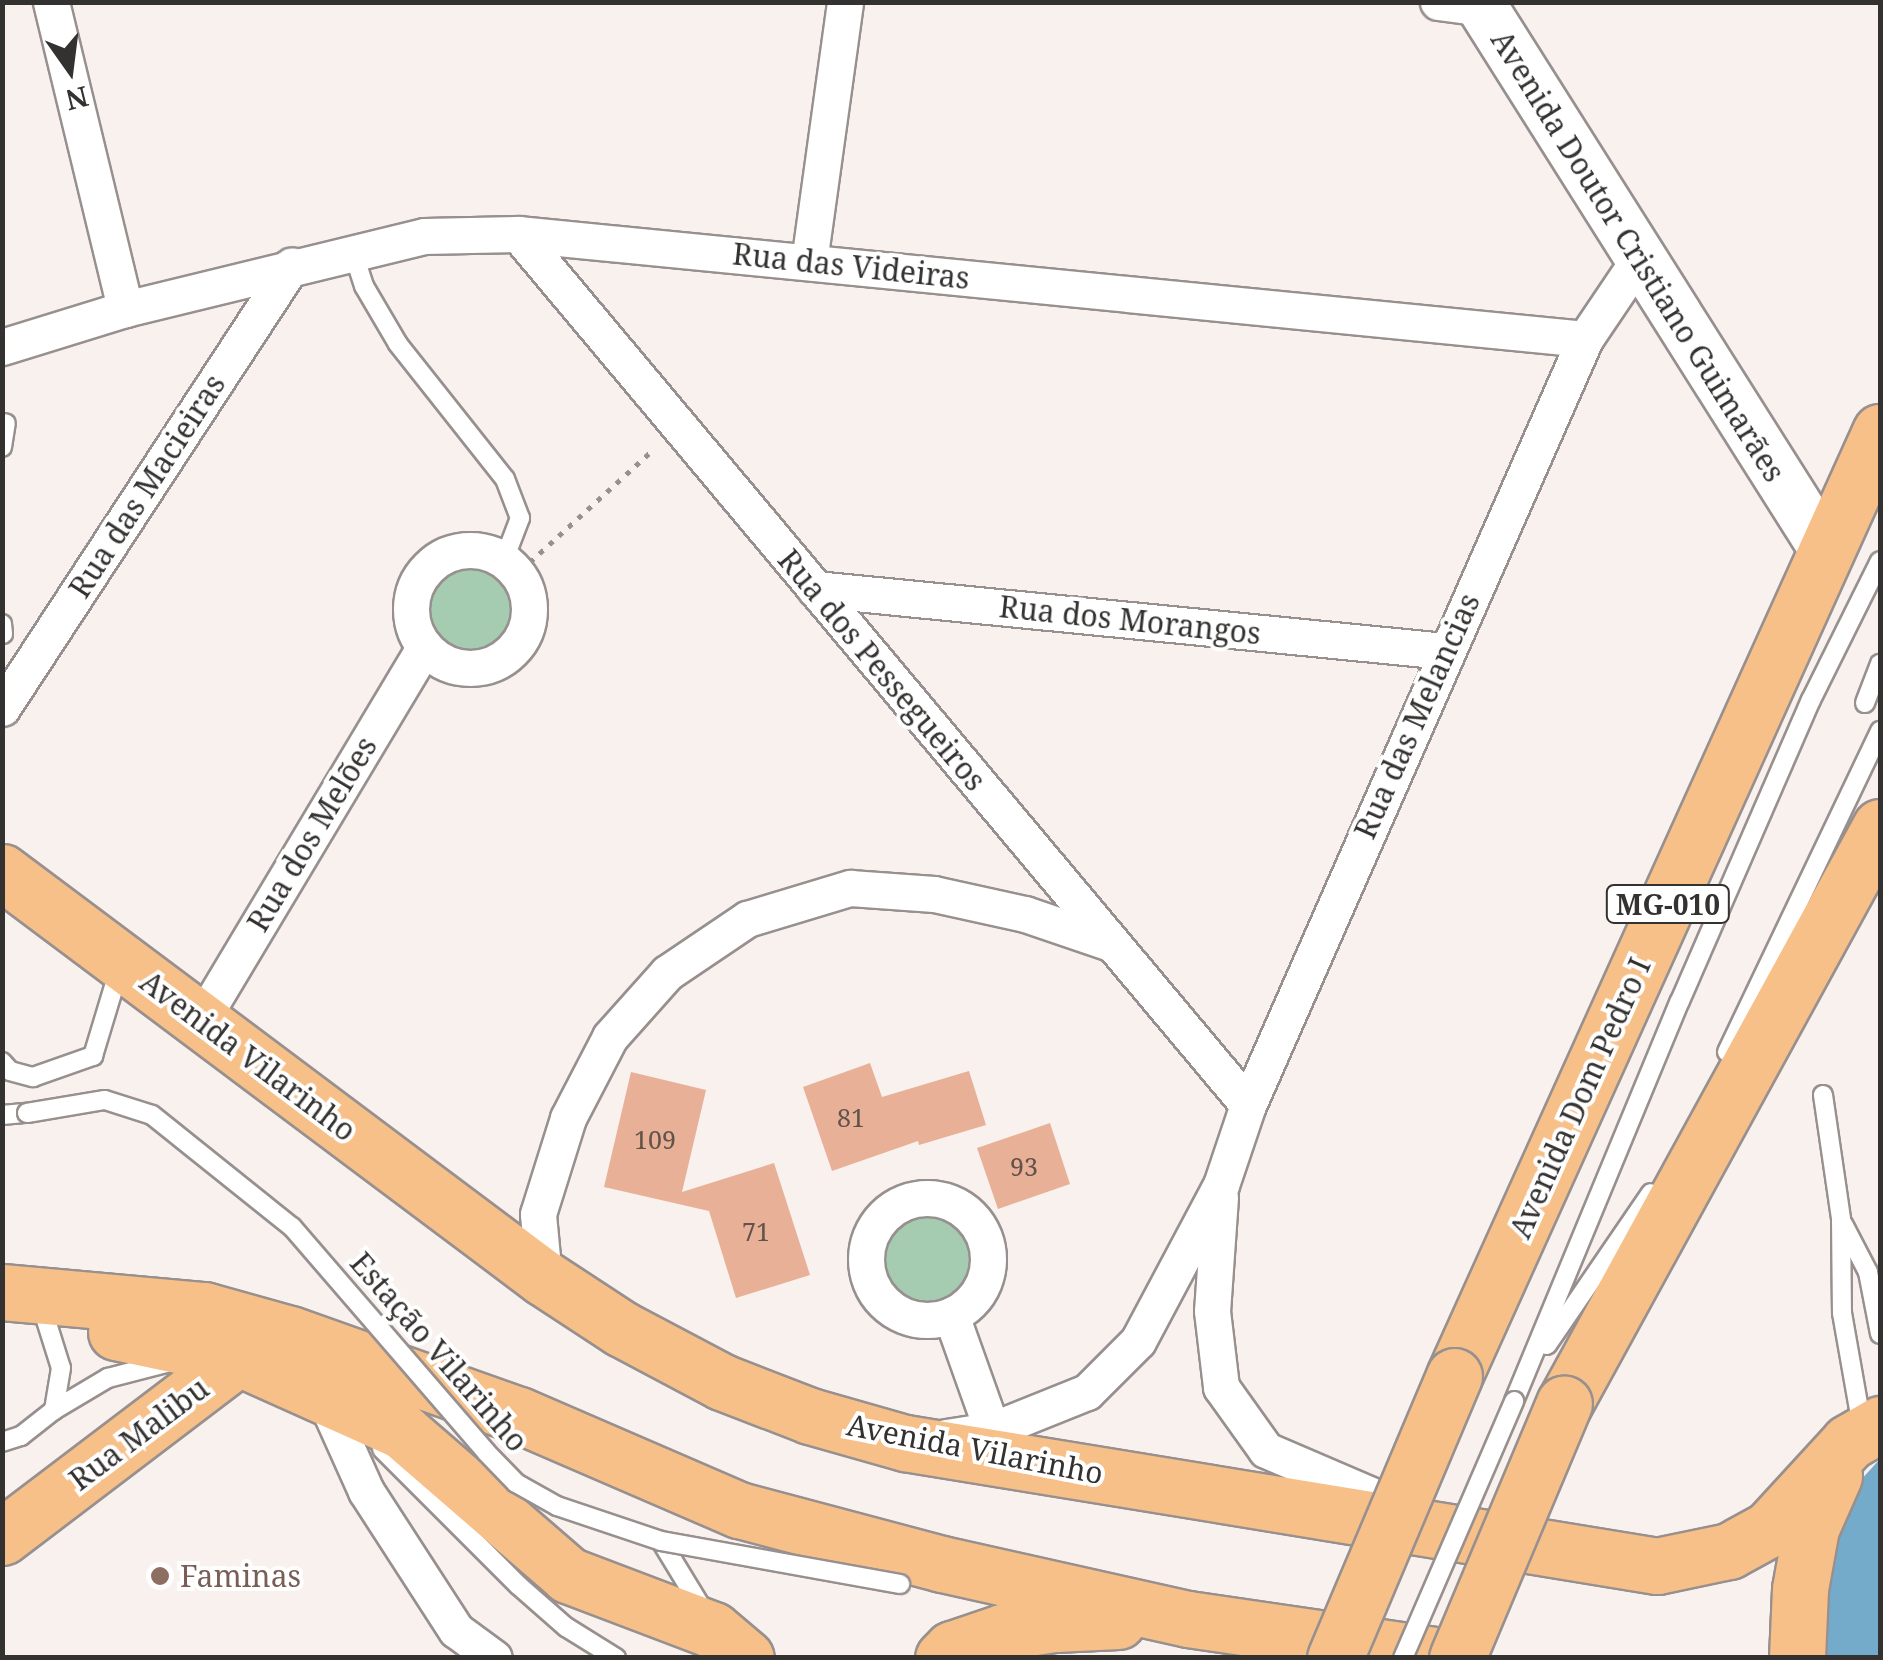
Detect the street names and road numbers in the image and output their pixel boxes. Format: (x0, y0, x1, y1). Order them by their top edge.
street label: Avenida Doutor Cristiano Guimarães (1484, 24, 1792, 488)
street label: Rua das Videiras (731, 236, 971, 296)
street label: Rua das Macieiras (61, 368, 233, 604)
street label: Rua dos Pessegueiros (771, 542, 993, 798)
street label: Rua dos Morangos (997, 588, 1263, 652)
street label: Rua das Melancias (1347, 588, 1487, 844)
street label: Rua dos Melões (240, 730, 384, 938)
road number: MG-010 (1606, 881, 1730, 927)
street label: Avenida Dom Pedro I (1502, 952, 1658, 1244)
street label: Avenida Vilarinho (133, 963, 363, 1149)
street label: Estação Vilarinho (343, 1245, 535, 1459)
street label: Rua Malibu (62, 1370, 216, 1498)
street label: Avenida Vilarinho (844, 1406, 1106, 1492)

